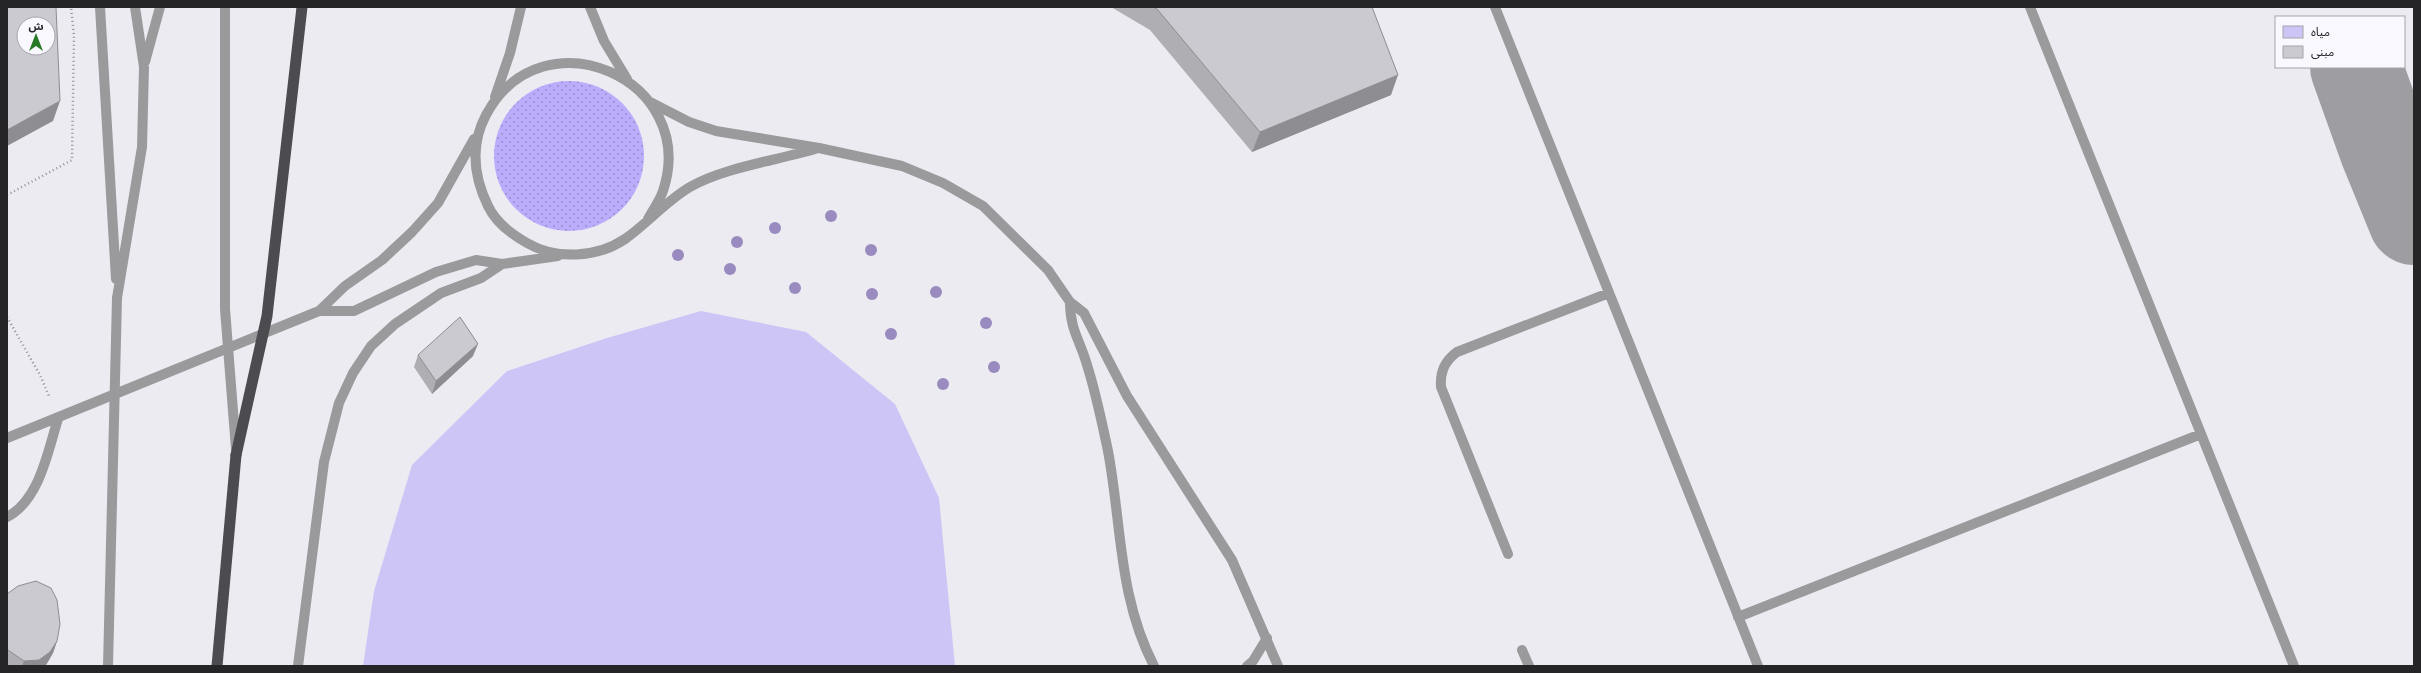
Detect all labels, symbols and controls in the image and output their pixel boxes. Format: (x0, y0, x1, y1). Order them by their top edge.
north arrow (16, 16, 56, 56)
legend (2275, 16, 2405, 68)
text: ش (28, 20, 44, 33)
text: مياه (2311, 25, 2330, 39)
text: مبنى (2311, 45, 2334, 59)

